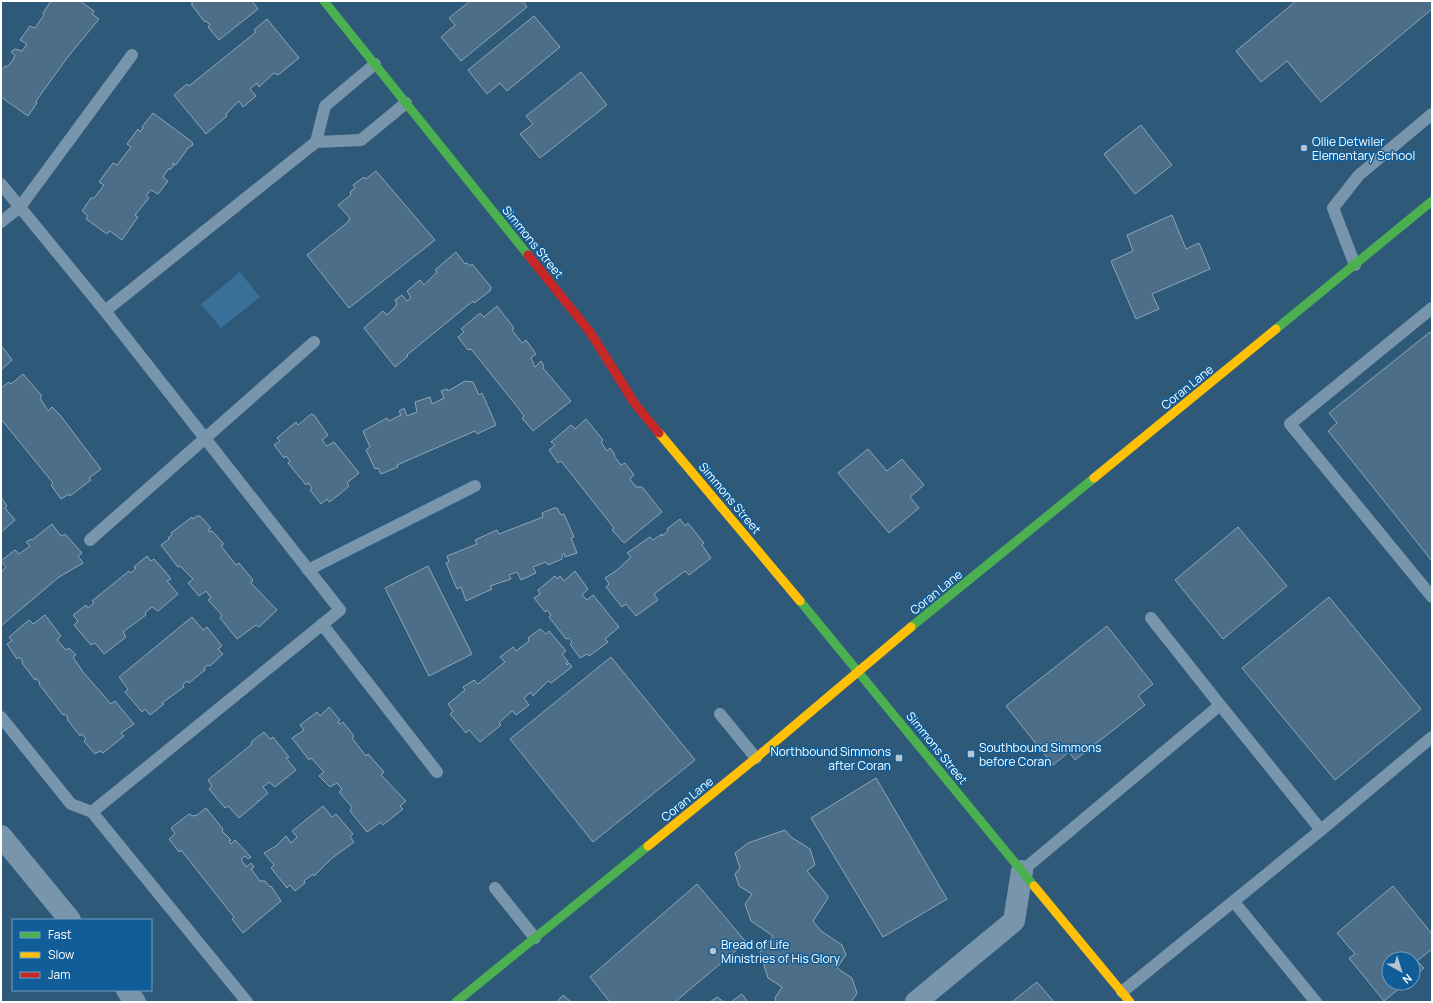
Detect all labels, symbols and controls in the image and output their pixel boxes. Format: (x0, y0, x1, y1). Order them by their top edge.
place label: Ollie Detwiler Elementary School (1312, 133, 1415, 164)
marker: Ollie Detwiler Elementary School (1299, 143, 1309, 153)
street label: Simmons Street (498, 202, 568, 282)
street label: Coran Lane (1157, 361, 1217, 413)
street label: Simmons Street (695, 459, 765, 538)
street label: Coran Lane (906, 566, 966, 618)
street label: Simmons Street (902, 708, 972, 788)
place label: Southbound Simmons before Coran (979, 739, 1102, 770)
place label: Northbound Simmons after Coran (770, 743, 891, 774)
marker: Southbound Simmons before Coran (966, 749, 976, 759)
marker: Northbound Simmons after Coran (894, 753, 904, 763)
street label: Coran Lane (657, 773, 717, 825)
legend (12, 919, 152, 991)
text: Fast (48, 926, 72, 943)
place label: Bread of Life Ministries of His Glory (721, 936, 841, 967)
text: Slow (48, 946, 74, 963)
marker: Bread of Life Ministries of His Glory (708, 946, 718, 956)
north arrow (1381, 951, 1421, 991)
text: Jam (48, 966, 70, 983)
text: N (1400, 971, 1415, 988)

